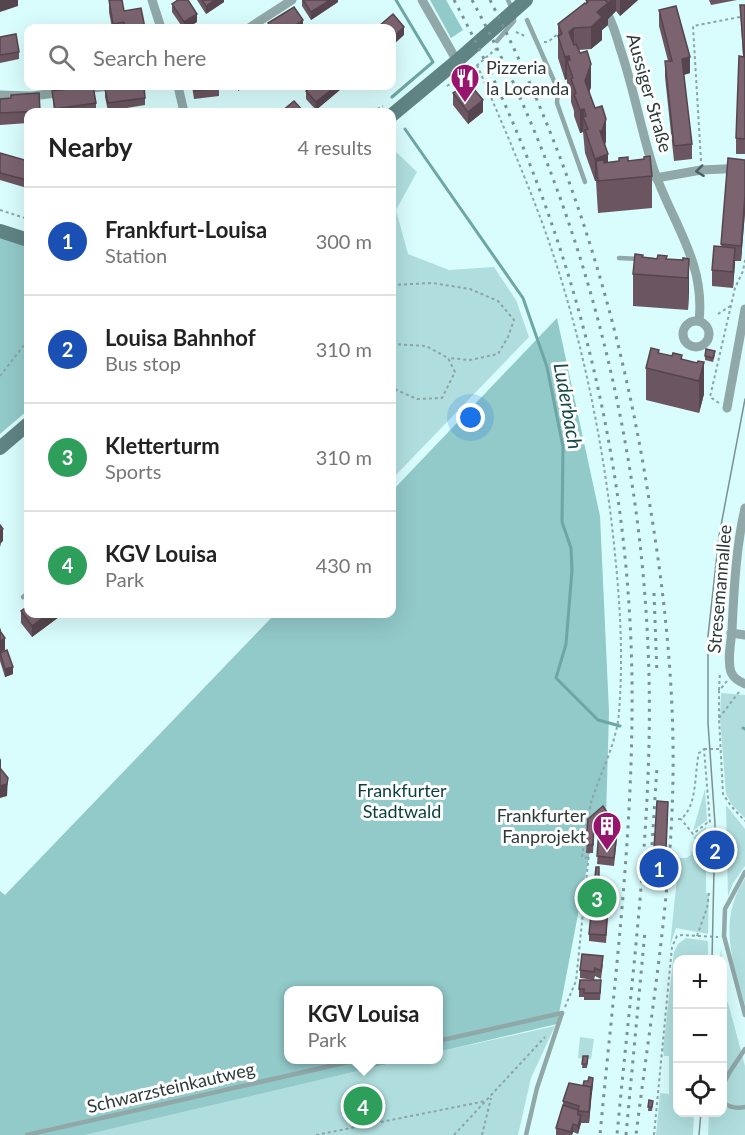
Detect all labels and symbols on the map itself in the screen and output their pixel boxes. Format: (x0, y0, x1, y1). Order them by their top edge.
street label: Aussiger Straße (623, 31, 677, 155)
place label: Pizzeria la Locanda (486, 56, 569, 99)
restaurant icon: Pizzeria la Locanda (449, 62, 481, 104)
one-way arrow (696, 164, 705, 176)
water label: Luderbach (550, 361, 588, 451)
your location (456, 403, 485, 432)
street label: Stresemannallee (702, 524, 736, 654)
park label: Frankfurter Stadtwald (357, 779, 447, 822)
place label: Frankfurter Fanprojekt (497, 804, 587, 847)
building icon: Frankfurter Fanprojekt (591, 810, 623, 852)
pin: 2 (696, 828, 734, 872)
pin: 1 (640, 846, 678, 890)
pin: 3 (578, 876, 616, 920)
street label: Schwarzsteinkautweg (85, 1057, 257, 1117)
pin: 4 (344, 1084, 382, 1128)

